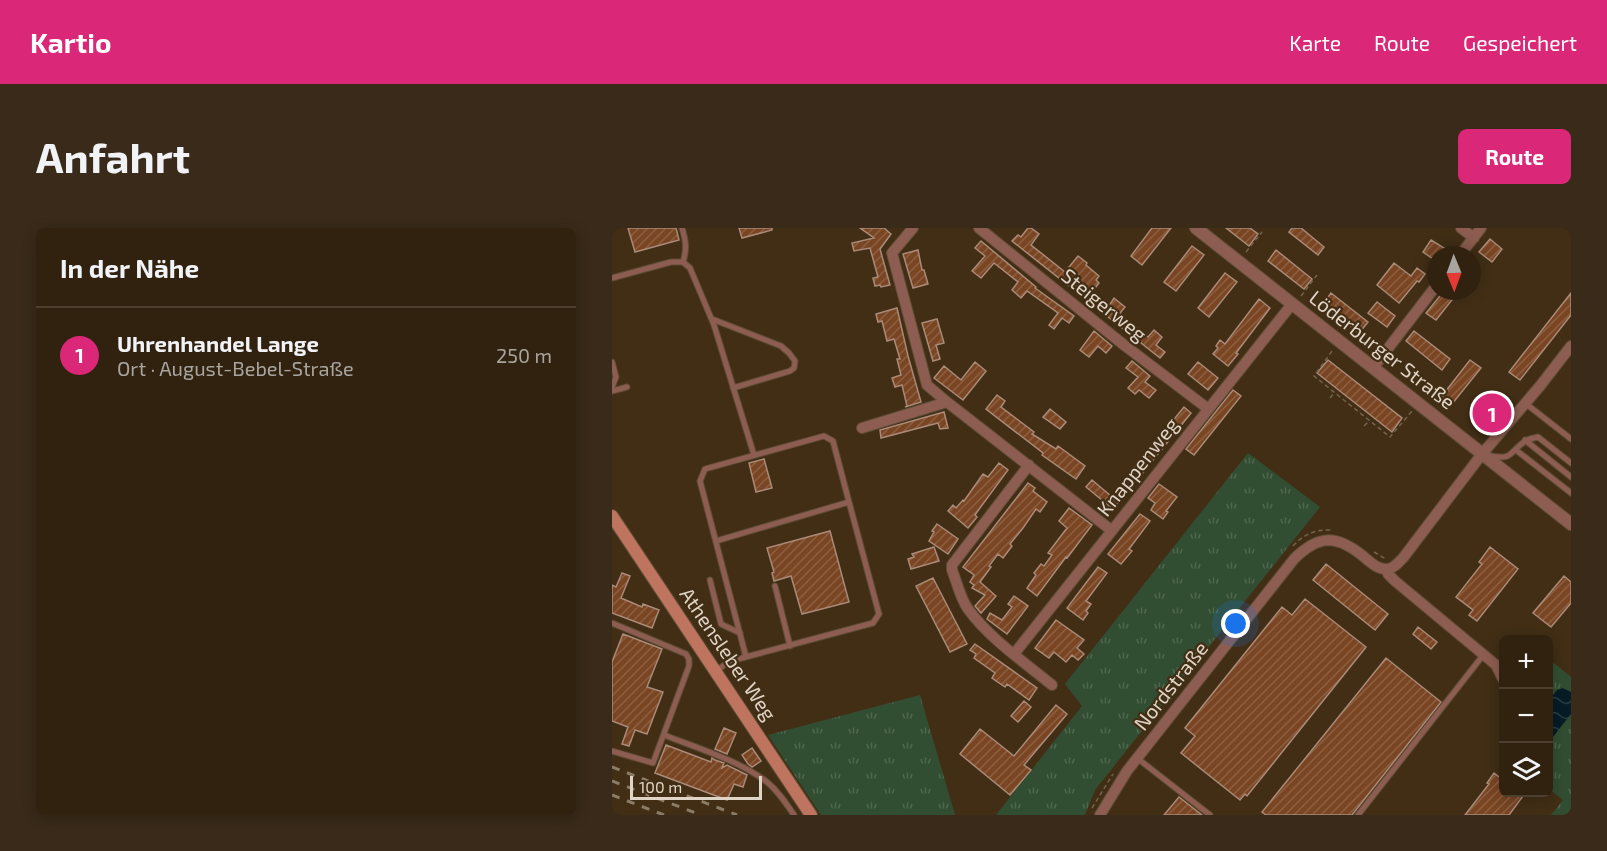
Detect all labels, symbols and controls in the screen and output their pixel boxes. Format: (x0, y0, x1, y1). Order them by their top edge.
text: Kartio (30, 25, 111, 59)
text: Karte (1289, 30, 1341, 55)
text: Route (1374, 30, 1430, 55)
text: Gespeichert (1463, 30, 1577, 55)
button: Route (1458, 129, 1571, 184)
text: Anfahrt (36, 131, 190, 181)
north arrow (1427, 246, 1481, 300)
text: In der Nähe (60, 252, 199, 283)
street label: Steigerweg (1057, 263, 1152, 346)
street label: Löderburger Straße (1305, 285, 1460, 414)
text: Uhrenhandel Lange (117, 330, 319, 356)
text: 1 (75, 343, 84, 367)
text: 250 m (496, 343, 552, 367)
text: Ort · August-Bebel-Straße (117, 356, 354, 380)
pin: 1 (1472, 390, 1512, 435)
street label: Knappenweg (1091, 412, 1183, 520)
street label: Athensleber Weg (676, 582, 782, 724)
your location (1221, 609, 1250, 638)
map controls (1499, 635, 1553, 797)
button: + (1499, 635, 1553, 689)
street label: Nordstraße (1128, 636, 1212, 734)
button: − (1499, 689, 1553, 743)
button: layers (1499, 743, 1553, 797)
scale bar (630, 773, 762, 800)
text: 100 m (639, 777, 682, 796)

